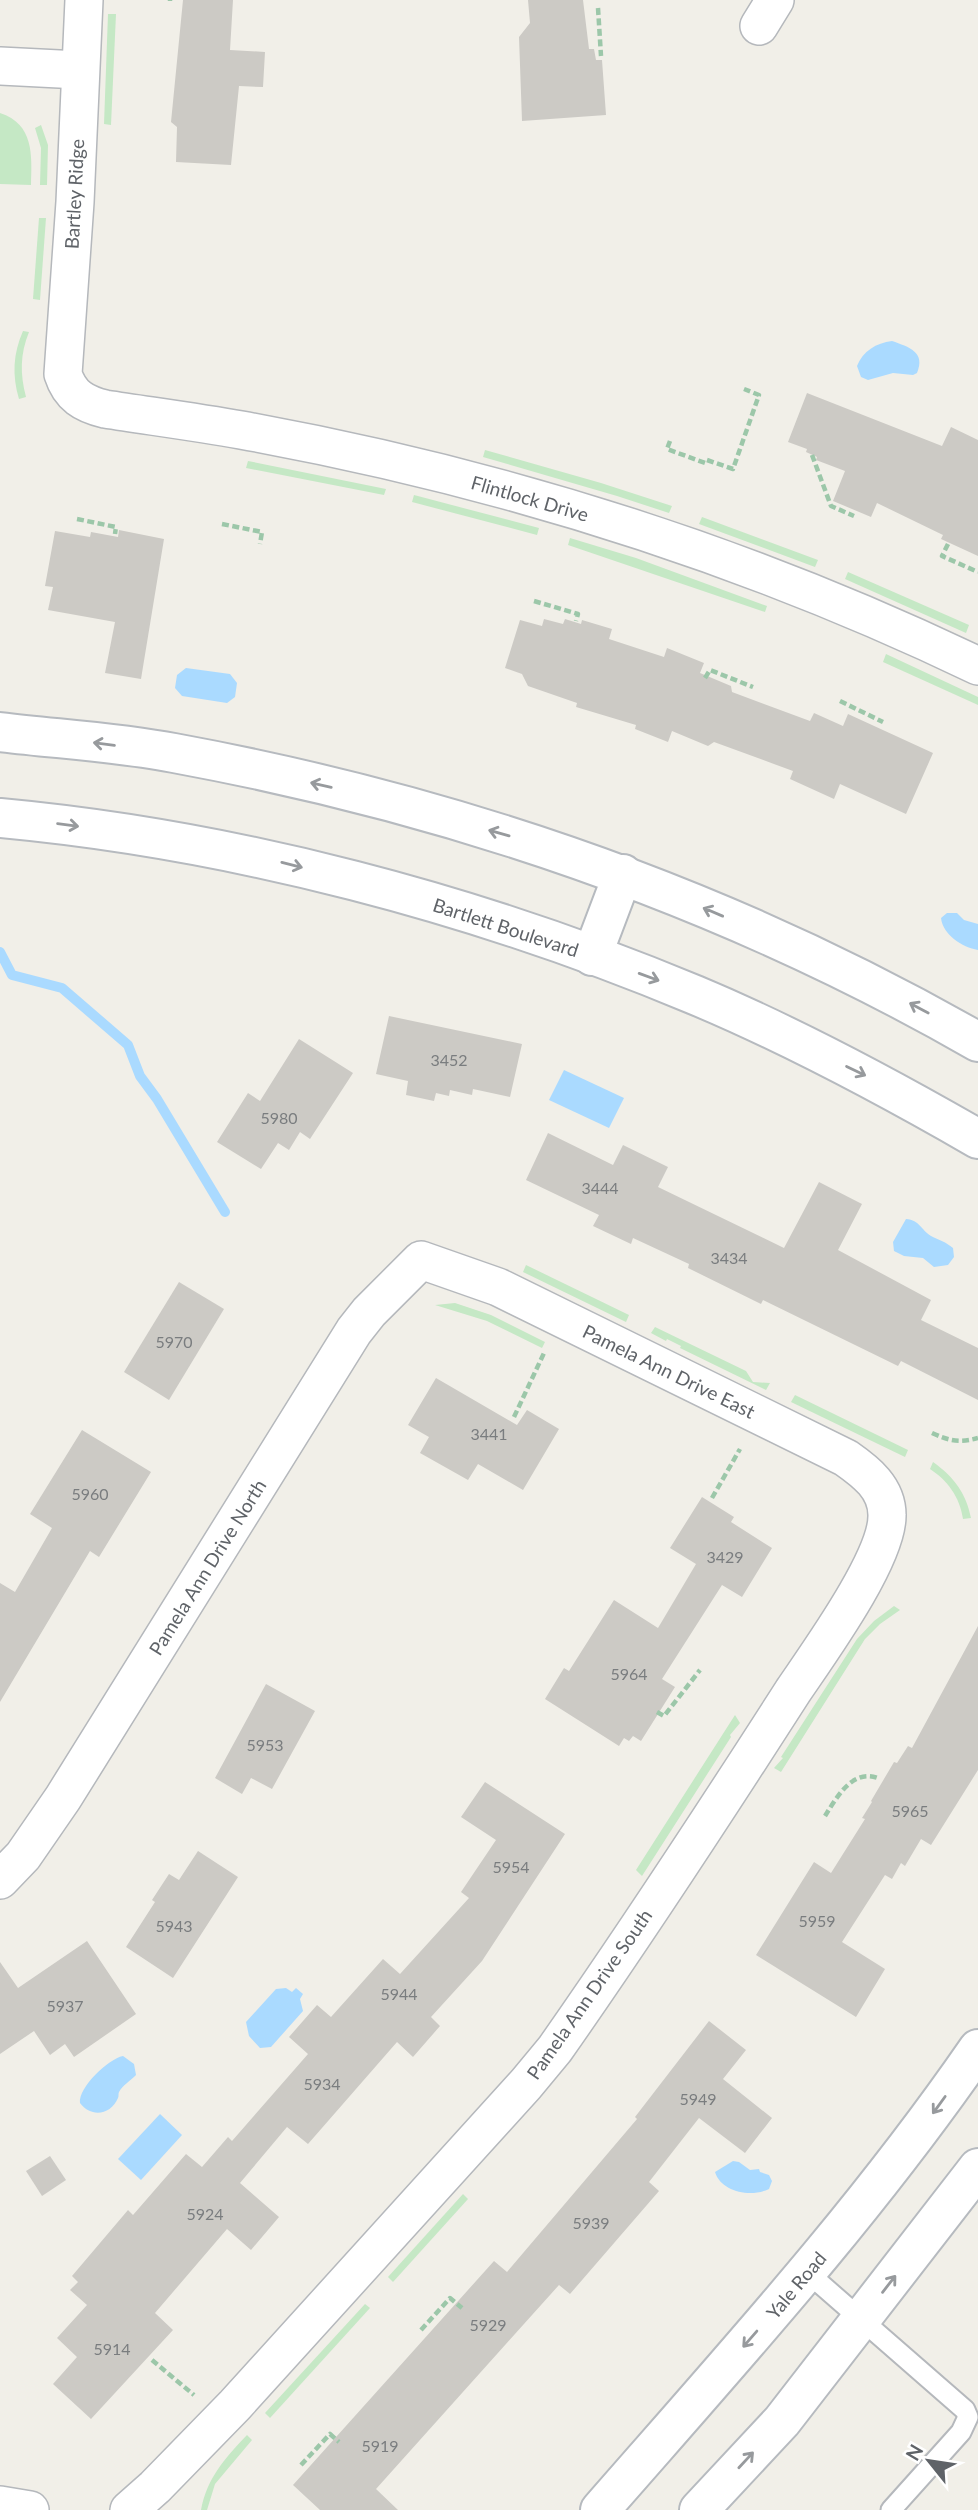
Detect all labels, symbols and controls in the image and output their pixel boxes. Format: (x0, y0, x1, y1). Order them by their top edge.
street label: Bartley Ridge (60, 138, 88, 250)
street label: Flintlock Drive (469, 470, 591, 526)
one-way arrow (93, 738, 116, 751)
one-way arrow (310, 777, 333, 791)
one-way arrow (56, 819, 79, 832)
one-way arrow (488, 826, 510, 839)
one-way arrow (280, 859, 303, 872)
street label: Bartlett Boulevard (430, 893, 582, 961)
one-way arrow (702, 905, 724, 918)
one-way arrow (637, 972, 659, 985)
one-way arrow (909, 1001, 929, 1015)
house number: 3452 (430, 1050, 468, 1069)
one-way arrow (845, 1065, 866, 1079)
house number: 5980 (260, 1108, 298, 1127)
house number: 3444 (581, 1178, 619, 1197)
house number: 3434 (710, 1248, 748, 1267)
street label: Pamela Ann Drive East (579, 1319, 759, 1423)
house number: 5970 (155, 1332, 193, 1351)
house number: 3441 (470, 1424, 508, 1443)
street label: Pamela Ann Drive North (144, 1475, 270, 1659)
house number: 5960 (71, 1484, 109, 1503)
house number: 3429 (706, 1547, 744, 1566)
house number: 5964 (610, 1664, 648, 1683)
house number: 5953 (246, 1735, 284, 1754)
house number: 5965 (891, 1801, 929, 1820)
house number: 5954 (492, 1857, 530, 1876)
street label: Pamela Ann Drive South (522, 1904, 656, 2084)
house number: 5959 (798, 1911, 836, 1930)
house number: 5943 (155, 1916, 193, 1935)
house number: 5944 (380, 1984, 418, 2003)
house number: 5937 (46, 1996, 84, 2015)
house number: 5934 (303, 2074, 341, 2093)
house number: 5949 (679, 2089, 717, 2108)
one-way arrow (932, 2095, 946, 2114)
house number: 5924 (186, 2204, 224, 2223)
house number: 5939 (572, 2213, 610, 2232)
street label: Yale Road (761, 2247, 831, 2323)
one-way arrow (881, 2274, 896, 2293)
house number: 5929 (469, 2315, 507, 2334)
one-way arrow (742, 2330, 758, 2348)
house number: 5914 (93, 2339, 131, 2358)
north arrow (894, 2426, 964, 2496)
house number: 5919 (361, 2436, 399, 2455)
text: N (900, 2440, 927, 2464)
one-way arrow (737, 2452, 754, 2469)

